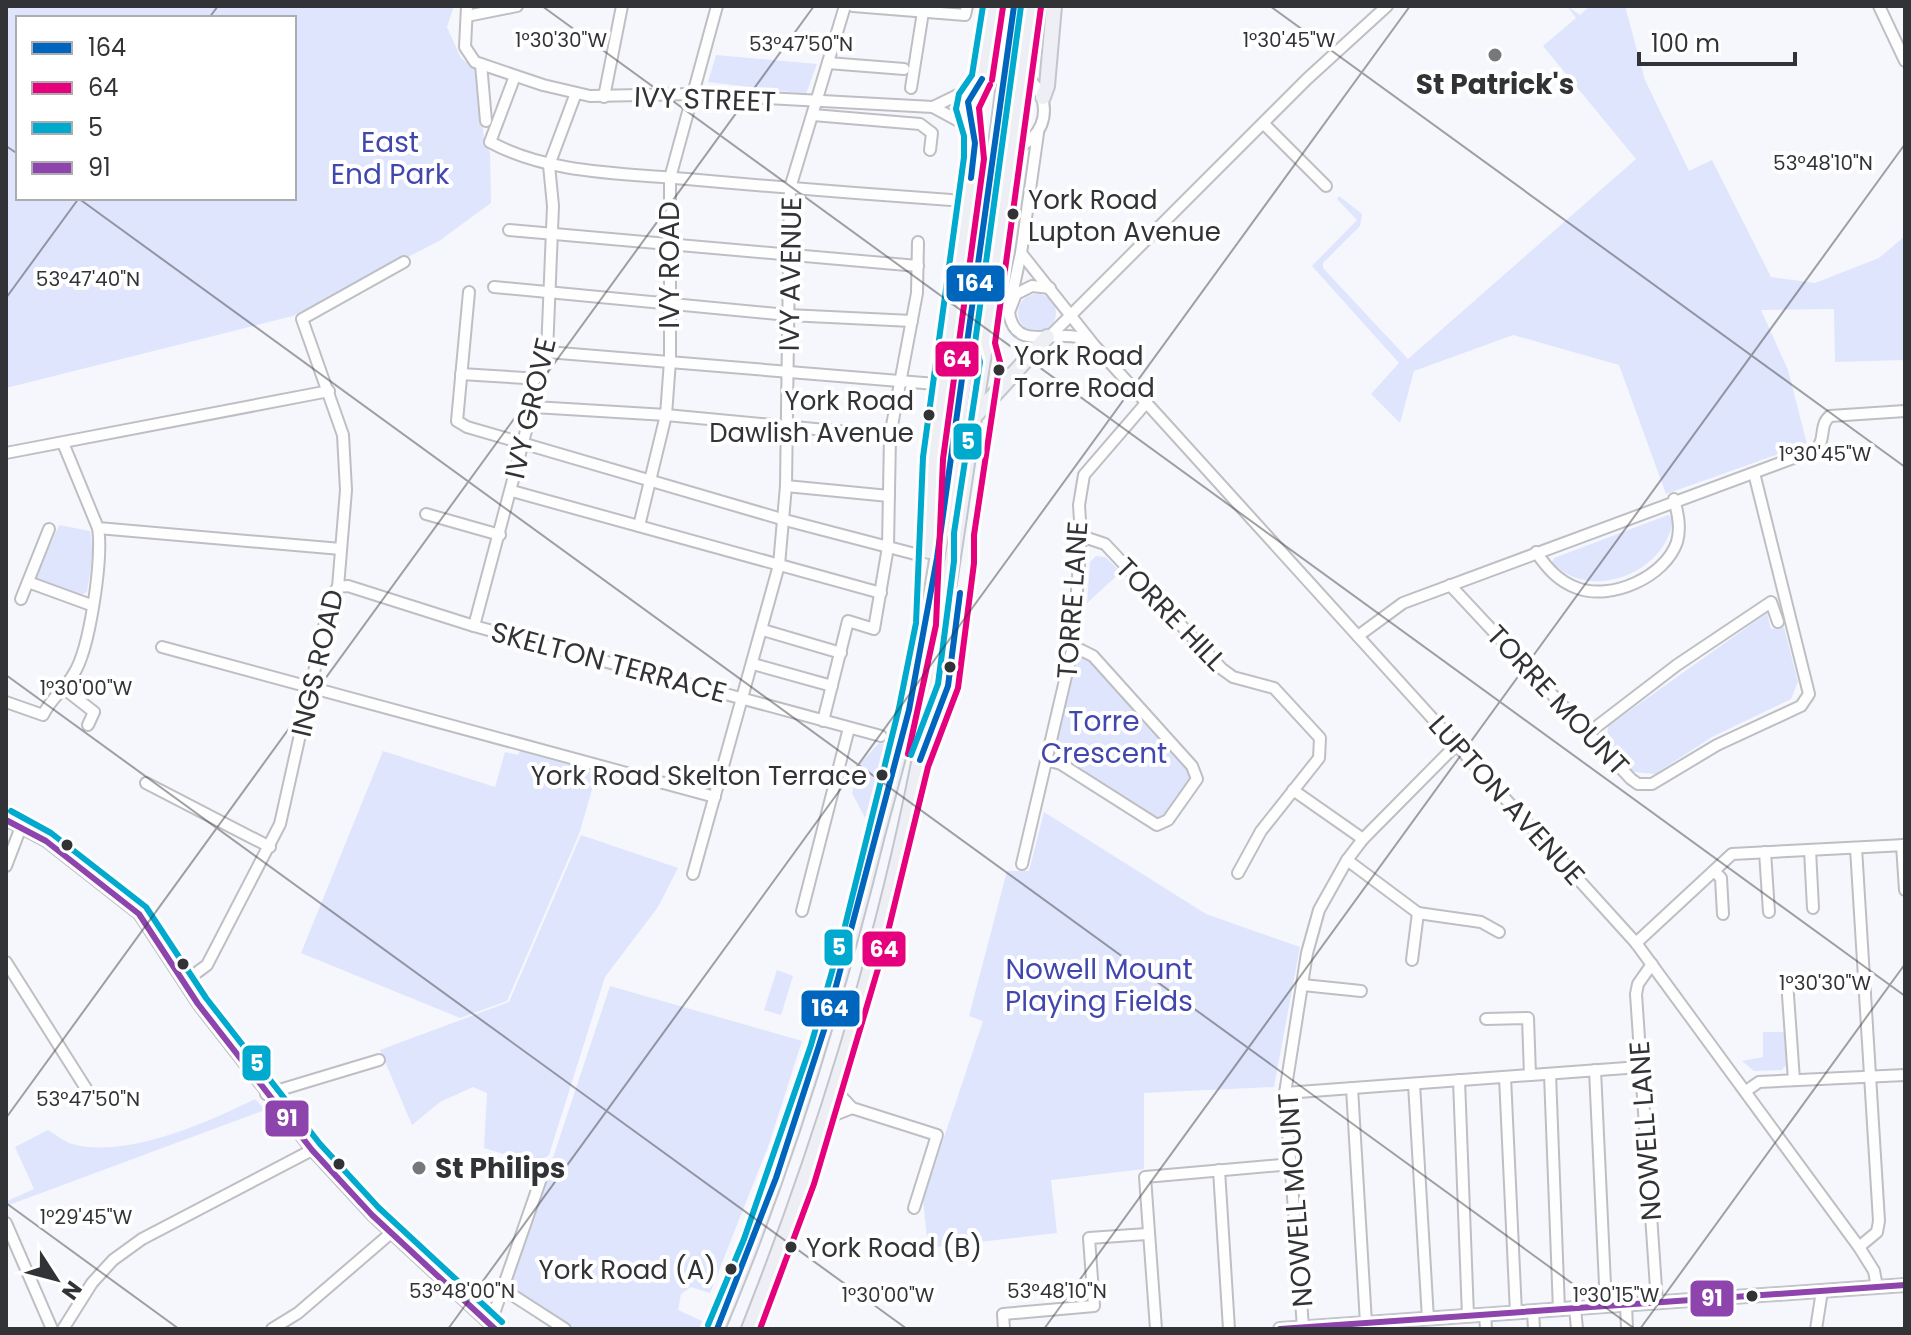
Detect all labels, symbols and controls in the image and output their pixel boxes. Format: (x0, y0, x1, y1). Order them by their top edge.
legend (16, 16, 296, 200)
scale bar (1639, 16, 1795, 66)
text: 1°30'30"W (515, 26, 607, 54)
text: 1°30'45"W (1243, 26, 1336, 54)
text: 100 m (1651, 27, 1720, 60)
text: 53°47'50"N (749, 30, 853, 58)
text: 164 (88, 31, 126, 64)
marker: St Patrick's (1486, 46, 1504, 64)
place label: St Patrick's (1416, 65, 1574, 104)
text: 64 (88, 71, 118, 104)
street label: IVY STREET (633, 78, 777, 121)
text: 5 (88, 111, 103, 144)
park label: East End Park (331, 123, 450, 194)
text: 53°48'10"N (1773, 149, 1873, 177)
text: 91 (88, 151, 111, 184)
place label: York Road Lupton Avenue (1028, 182, 1221, 250)
street label: IVY AVENUE (770, 196, 811, 352)
street label: IVY ROAD (650, 201, 689, 329)
marker: York Road Lupton Avenue (1005, 206, 1021, 222)
line badge: 164 (945, 264, 1006, 303)
text: 53°47'40"N (36, 265, 140, 293)
text: 164 (956, 268, 994, 299)
street label: IVY GROVE (495, 334, 566, 483)
place label: York Road Torre Road (1014, 338, 1155, 406)
line badge: 64 (934, 340, 980, 378)
text: 64 (943, 344, 972, 375)
marker: York Road Torre Road (991, 362, 1007, 378)
place label: York Road Dawlish Avenue (709, 383, 914, 451)
marker: York Road Dawlish Avenue (921, 407, 937, 423)
line badge: 5 (952, 422, 983, 461)
text: 5 (961, 426, 975, 457)
text: 1°30'45"W (1779, 440, 1872, 468)
street label: TORRE LANE (1048, 520, 1097, 680)
street label: TORRE HILL (1107, 549, 1235, 680)
street label: INGS ROAD (282, 586, 353, 741)
street label: SKELTON TERRACE (487, 612, 731, 713)
street label: TORRE MOUNT (1478, 617, 1638, 784)
unlabelled marker (942, 659, 958, 675)
text: 1°30'00"W (40, 674, 133, 702)
park label: Torre Crescent (1041, 702, 1167, 773)
street label: LUPTON AVENUE (1420, 707, 1594, 894)
place label: York Road Skelton Terrace (531, 758, 867, 794)
marker: York Road Skelton Terrace (874, 767, 890, 783)
unlabelled marker (59, 837, 75, 853)
line badge: 5 (823, 928, 854, 967)
line badge: 64 (861, 930, 907, 968)
text: 5 (832, 932, 846, 963)
text: 64 (870, 934, 899, 965)
park label: Nowell Mount Playing Fields (1005, 950, 1193, 1021)
unlabelled marker (175, 956, 191, 972)
text: 1°30'30"W (1779, 969, 1871, 997)
line badge: 164 (800, 989, 861, 1028)
text: 164 (811, 993, 849, 1024)
street label: NOWELL LANE (1620, 1040, 1671, 1222)
line badge: 5 (241, 1044, 272, 1082)
text: 5 (250, 1048, 264, 1079)
text: 53°47'50"N (36, 1085, 140, 1113)
street label: NOWELL MOUNT (1269, 1091, 1322, 1309)
line badge: 91 (264, 1099, 310, 1138)
text: 91 (276, 1103, 298, 1134)
place label: St Philips (435, 1149, 565, 1188)
unlabelled marker (331, 1156, 347, 1172)
marker: St Philips (410, 1159, 428, 1177)
text: 1°29'45"W (40, 1203, 133, 1231)
place label: York Road (B) (806, 1230, 982, 1266)
north arrow (16, 1239, 96, 1319)
marker: York Road (B) (783, 1239, 799, 1255)
place label: York Road (A) (538, 1252, 716, 1288)
marker: York Road (A) (723, 1261, 739, 1277)
text: N (54, 1275, 89, 1306)
text: 53°48'00"N (409, 1277, 515, 1305)
text: 53°48'10"N (1007, 1277, 1107, 1305)
line badge: 91 (1689, 1279, 1735, 1318)
text: 1°30'00"W (842, 1281, 935, 1309)
text: 1°30'15"W (1573, 1281, 1660, 1309)
text: 91 (1701, 1283, 1723, 1314)
unlabelled marker (1744, 1288, 1760, 1304)

